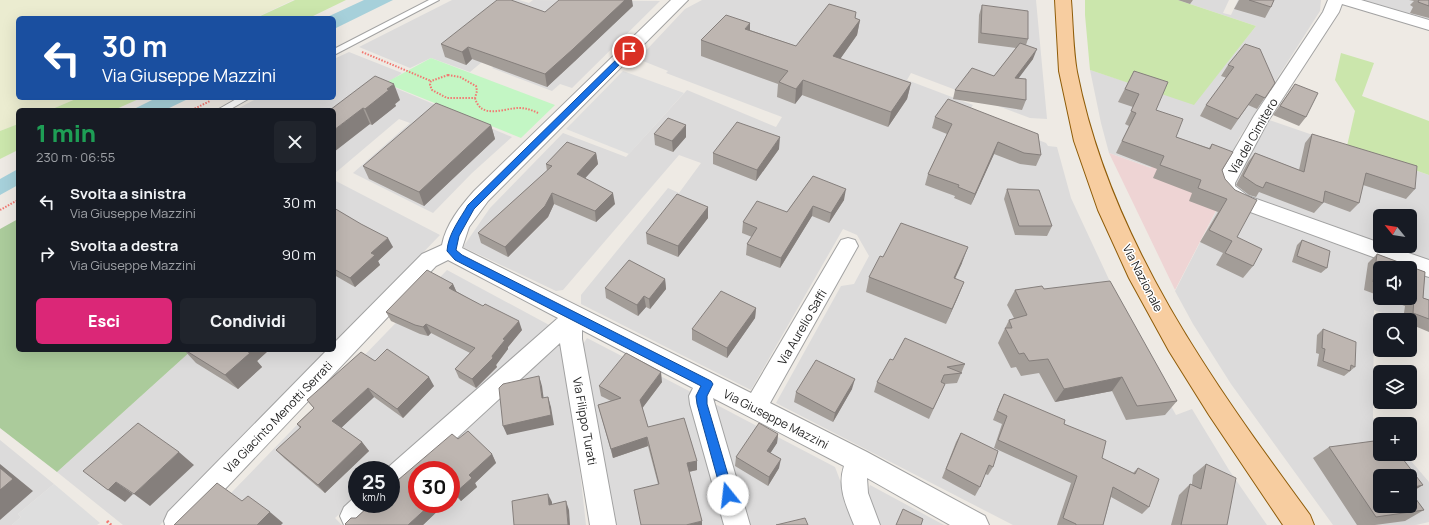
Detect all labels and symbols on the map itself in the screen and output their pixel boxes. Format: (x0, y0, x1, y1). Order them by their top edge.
pin (612, 34, 646, 68)
street label: Via del Cimitero (1224, 95, 1282, 177)
north arrow (1373, 209, 1417, 253)
street label: Via Nazionale (1119, 241, 1167, 315)
street label: Via Aurelio Saffi (773, 286, 831, 368)
street label: Via Giacinto Menotti Serrati (220, 357, 336, 477)
street label: Via Filippo Turati (569, 376, 601, 466)
street label: Via Giuseppe Mazzini (720, 385, 832, 453)
speed limit sign: 30 (408, 461, 460, 513)
position arrow (707, 474, 749, 516)

